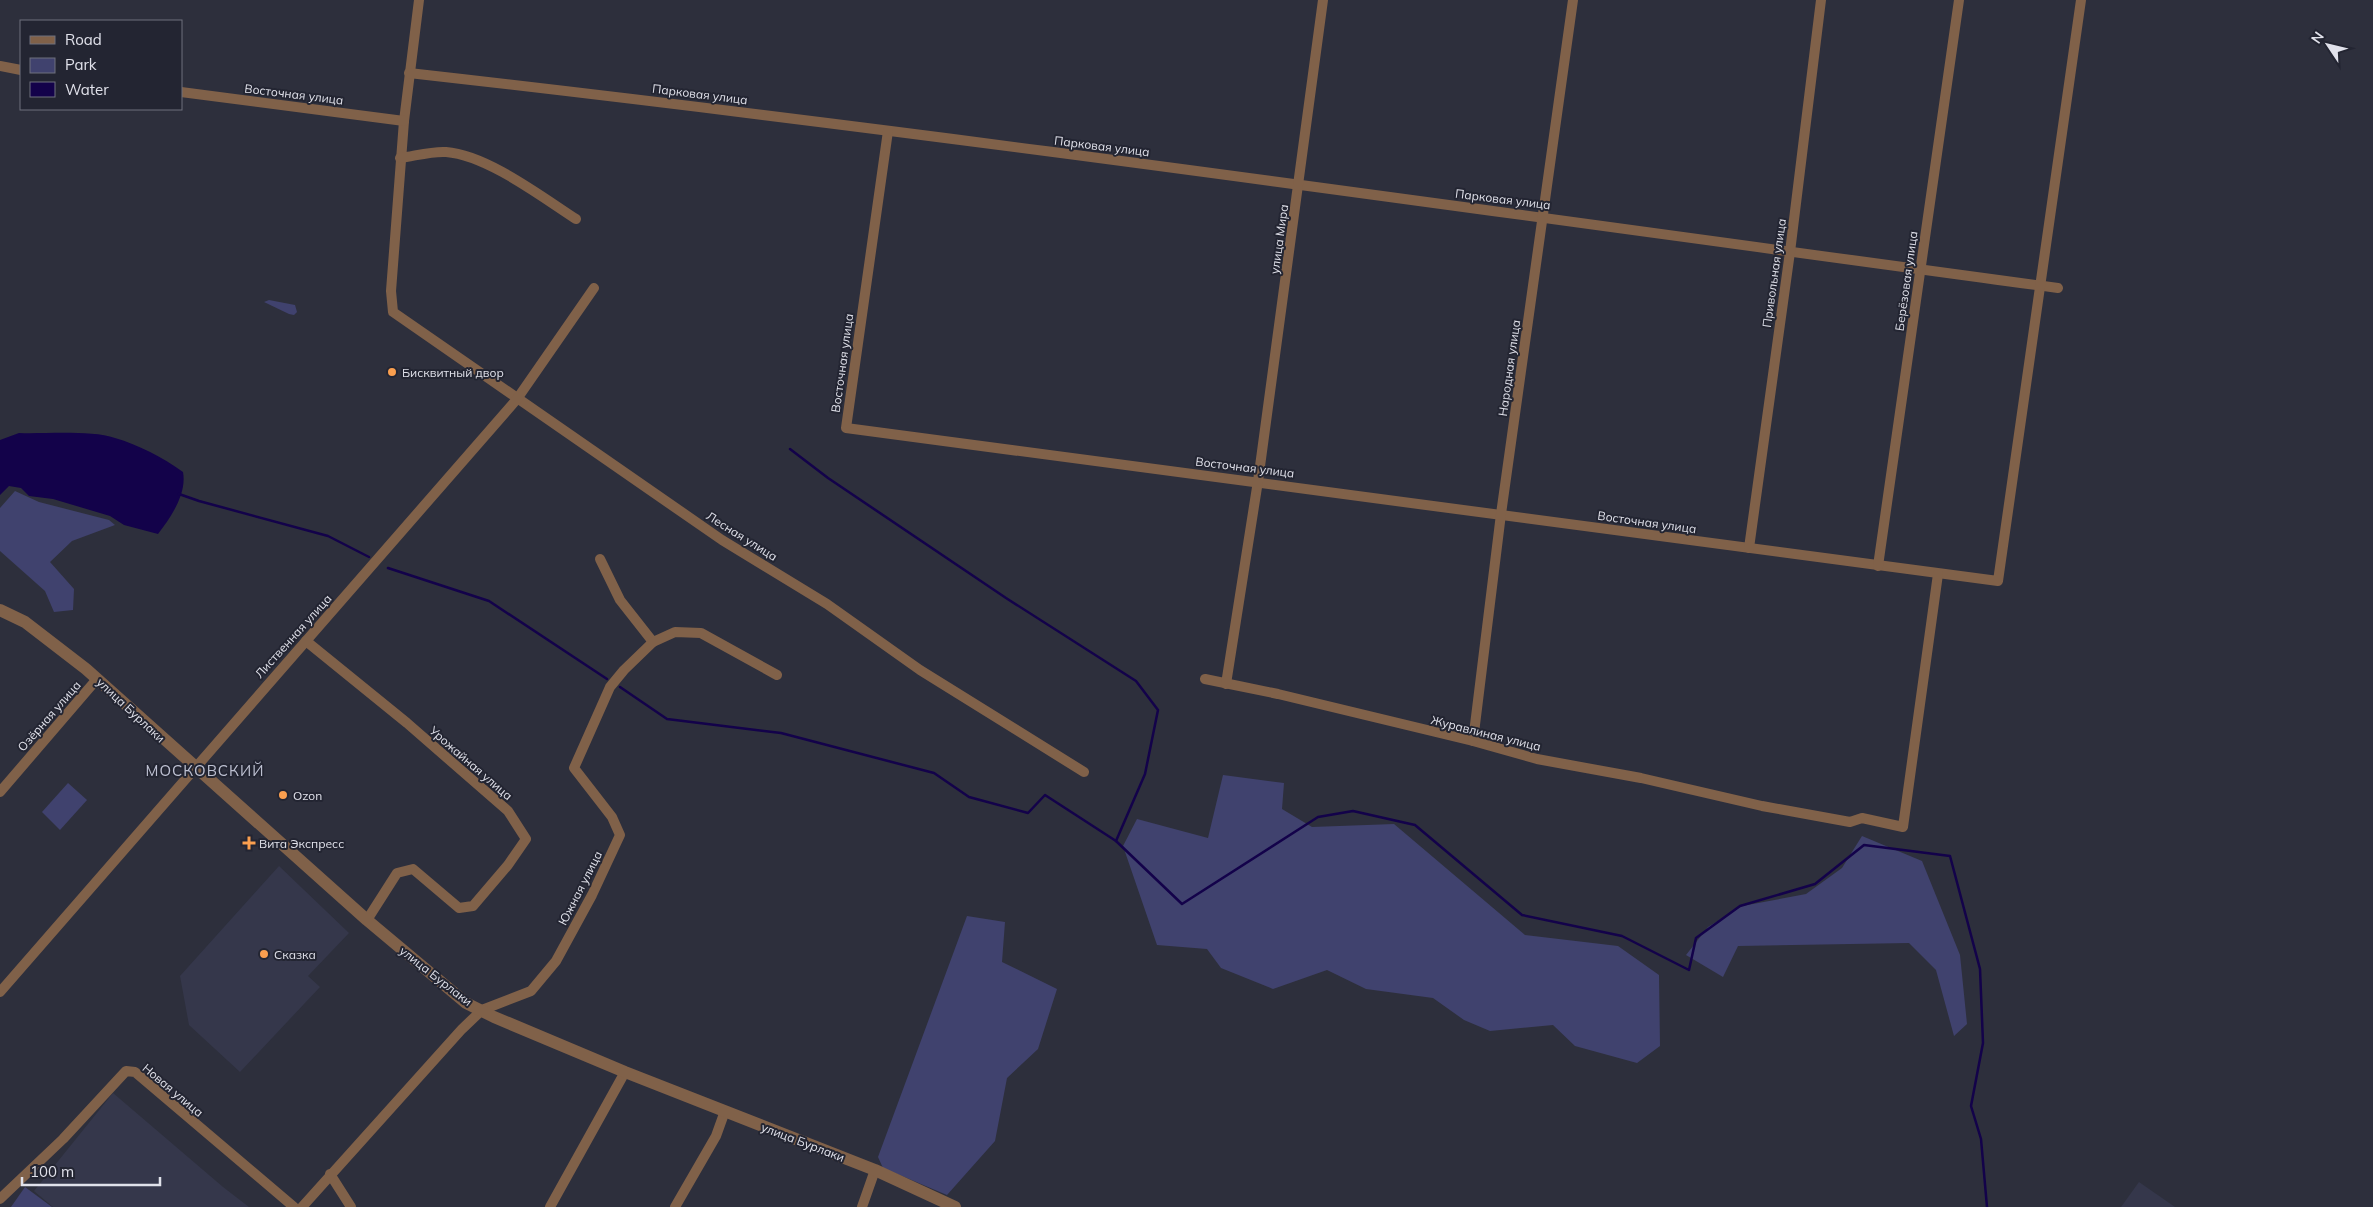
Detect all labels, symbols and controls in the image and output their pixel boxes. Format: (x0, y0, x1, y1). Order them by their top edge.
legend (20, 20, 182, 110)
north arrow (2303, 20, 2353, 70)
text: N (2307, 28, 2328, 47)
text: Road (65, 30, 102, 49)
text: Park (65, 55, 97, 74)
text: Water (65, 80, 109, 99)
street label: Восточная улица (244, 80, 344, 108)
street label: Парковая улица (651, 81, 749, 107)
street label: Парковая улица (1053, 133, 1151, 159)
street label: Парковая улица (1454, 186, 1552, 212)
street label: улица Мира (1267, 203, 1291, 275)
street label: Привольная улица (1759, 217, 1789, 329)
street label: Берёзовая улица (1892, 230, 1920, 332)
street label: Восточная улица (828, 313, 856, 413)
street label: Народная улица (1495, 319, 1523, 417)
place label: Бисквитный двор (402, 365, 504, 380)
marker: Бисквитный двор (386, 366, 398, 378)
street label: Восточная улица (1195, 453, 1295, 481)
street label: Лесная улица (704, 508, 780, 564)
street label: Восточная улица (1597, 508, 1697, 536)
street label: Лиственная улица (251, 591, 335, 681)
street label: улица Бурлаки (94, 675, 168, 745)
street label: Озёрная улица (14, 678, 84, 754)
street label: Журавлиная улица (1429, 712, 1543, 754)
street label: Урожайная улица (426, 722, 516, 803)
district label: МОСКОВСКИЙ (146, 761, 264, 780)
place label: Ozon (293, 788, 322, 803)
marker: Ozon (277, 789, 289, 801)
place label: Вита Экспресс (259, 836, 344, 851)
marker: Вита Экспресс (243, 837, 255, 849)
street label: Южная улица (555, 848, 605, 928)
street label: улица Бурлаки (397, 943, 475, 1009)
place label: Сказка (274, 947, 316, 962)
marker: Сказка (258, 948, 270, 960)
street label: Новая улица (140, 1060, 206, 1120)
street label: улица Бурлаки (759, 1119, 847, 1165)
scale bar (22, 1154, 160, 1186)
text: 100 m (30, 1162, 74, 1181)

